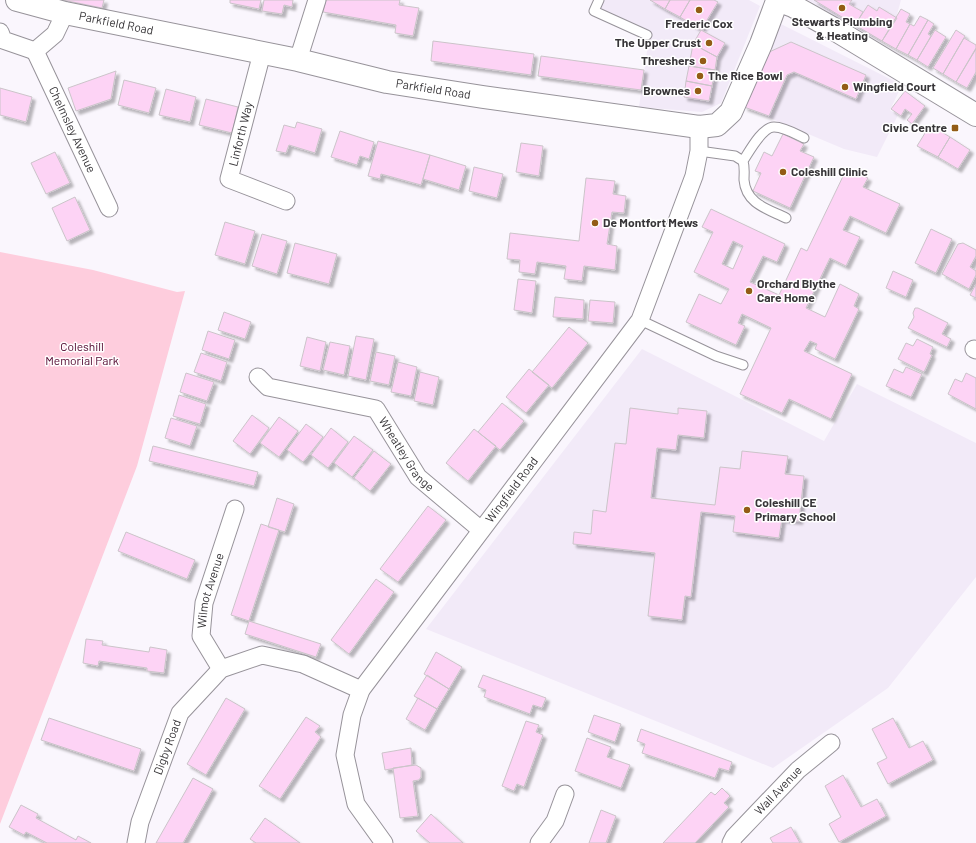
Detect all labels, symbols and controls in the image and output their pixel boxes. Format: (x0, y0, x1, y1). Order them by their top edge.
marker: Stewarts Plumbing & Heating (837, 3, 847, 13)
marker: Frederic Cox (694, 5, 704, 15)
street label: Parkfield Road (78, 8, 155, 37)
place label: Stewarts Plumbing & Heating (792, 14, 893, 42)
place label: Frederic Cox (665, 16, 733, 30)
place label: The Upper Crust (615, 35, 701, 49)
marker: The Upper Crust (704, 38, 714, 48)
place label: Threshers (641, 53, 695, 67)
marker: Threshers (698, 56, 708, 66)
place label: The Rice Bowl (708, 68, 782, 82)
marker: The Rice Bowl (695, 71, 705, 81)
street label: Parkfield Road (395, 75, 472, 101)
place label: Wingfield Court (853, 79, 936, 93)
marker: Wingfield Court (840, 82, 850, 92)
place label: Brownes (643, 83, 690, 97)
street label: Chelmsley Avenue (47, 84, 99, 175)
marker: Brownes (693, 86, 703, 96)
street label: Linforth Way (225, 100, 255, 167)
place label: Civic Centre (883, 120, 947, 134)
marker: Civic Centre (950, 123, 960, 133)
place label: Coleshill Clinic (791, 164, 868, 178)
marker: Coleshill Clinic (778, 167, 788, 177)
place label: De Montfort Mews (603, 215, 698, 229)
marker: De Montfort Mews (590, 218, 600, 228)
place label: Orchard Blythe Care Home (757, 276, 836, 304)
marker: Orchard Blythe Care Home (744, 286, 754, 296)
park label: Coleshill Memorial Park (45, 339, 119, 367)
street label: Wheatley Grange (377, 414, 437, 494)
street label: Wingfield Road (482, 454, 540, 525)
place label: Coleshill CE Primary School (755, 495, 836, 523)
marker: Coleshill CE Primary School (742, 505, 752, 515)
street label: Wilmot Avenue (194, 551, 226, 629)
street label: Digby Road (150, 717, 183, 776)
street label: Wall Avenue (751, 762, 804, 817)

